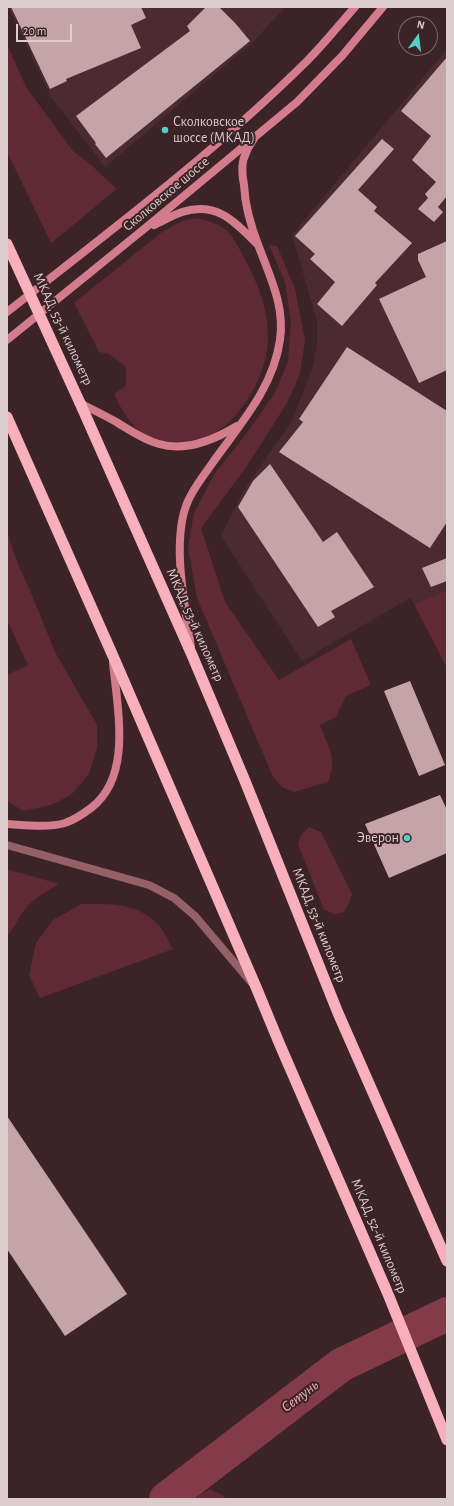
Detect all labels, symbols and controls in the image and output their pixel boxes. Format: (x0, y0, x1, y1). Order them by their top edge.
scale bar (18, 16, 74, 42)
north arrow (398, 16, 438, 56)
text: N (416, 19, 426, 31)
text: 20 m (23, 25, 46, 37)
place label: Сколковское шоссе (МКАД) (173, 114, 255, 146)
marker: Сколковское шоссе (МКАД) (160, 125, 170, 135)
street label: Сколковское шоссе (119, 153, 213, 235)
street label: МКАД, 53-й километр (30, 270, 96, 388)
street label: МКАД, 53-й километр (162, 566, 228, 684)
place label: Эверон (357, 830, 399, 846)
marker: Эверон (402, 833, 412, 843)
street label: МКАД, 53-й километр (288, 865, 350, 985)
street label: МКАД, 52-й километр (347, 1176, 411, 1296)
water label: Сетунь (278, 1376, 322, 1416)

